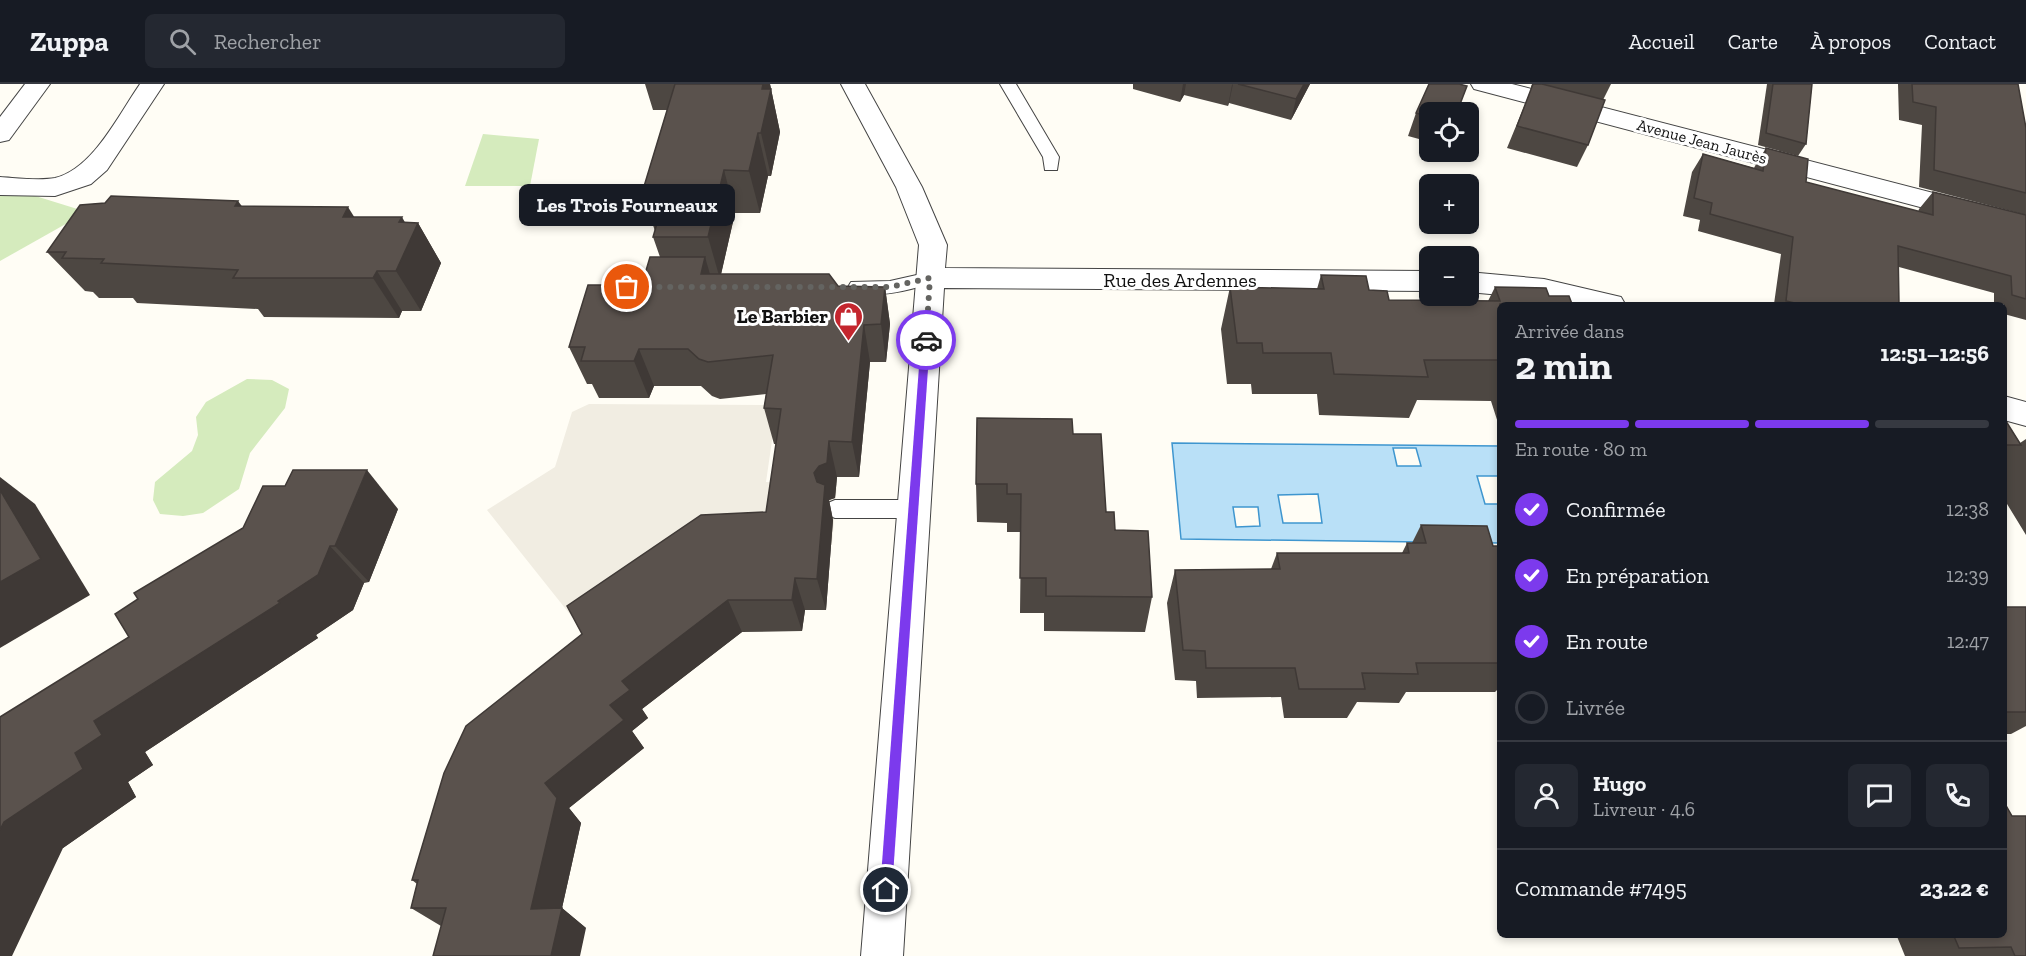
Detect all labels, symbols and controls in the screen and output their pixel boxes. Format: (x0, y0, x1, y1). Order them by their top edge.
search box (145, 14, 565, 68)
text: Zuppa (30, 25, 109, 58)
icon: search (166, 25, 199, 58)
text: Rechercher (214, 28, 321, 55)
text: Accueil (1629, 29, 1695, 54)
text: Carte (1728, 29, 1778, 54)
text: À propos (1811, 29, 1891, 54)
text: Contact (1924, 29, 1996, 54)
map controls (1419, 102, 1479, 306)
button: locate (1419, 102, 1479, 162)
street label: Avenue Jean Jaurès (1635, 115, 1769, 168)
button: + (1419, 174, 1479, 234)
callout: Les Trois Fourneaux (519, 185, 735, 227)
text: Les Trois Fourneaux (536, 193, 718, 217)
button: − (1419, 246, 1479, 306)
pin (601, 261, 652, 312)
street label: Rue des Ardennes (1103, 268, 1257, 292)
icon: bag (610, 270, 643, 303)
shop icon: Le Barbier (833, 300, 865, 342)
place label: Le Barbier (737, 304, 828, 328)
courier (896, 310, 956, 370)
text: Arrivée dans (1515, 319, 1624, 343)
icon: car (910, 324, 943, 357)
text: 12:51–12:56 (1880, 340, 1989, 367)
text: 2 min (1515, 342, 1612, 389)
text: En route · 80 m (1515, 437, 1647, 461)
icon: check (1515, 493, 1548, 526)
text: Confirmée (1566, 496, 1666, 523)
text: 12:38 (1946, 497, 1989, 521)
icon: check (1515, 559, 1548, 592)
text: En préparation (1566, 562, 1709, 589)
text: 12:39 (1946, 563, 1989, 587)
icon: check (1515, 625, 1548, 658)
text: En route (1566, 628, 1648, 655)
text: 12:47 (1947, 629, 1989, 653)
text: Livrée (1566, 694, 1625, 721)
button: person (1515, 764, 1578, 827)
button: chat (1848, 764, 1911, 827)
button: phone (1926, 764, 1989, 827)
text: Hugo (1593, 770, 1646, 797)
text: Livreur · 4.6 (1593, 797, 1695, 821)
pin (860, 864, 911, 915)
icon: home (869, 873, 902, 906)
text: Commande #7495 (1515, 875, 1687, 902)
text: 23.22 € (1920, 875, 1989, 902)

